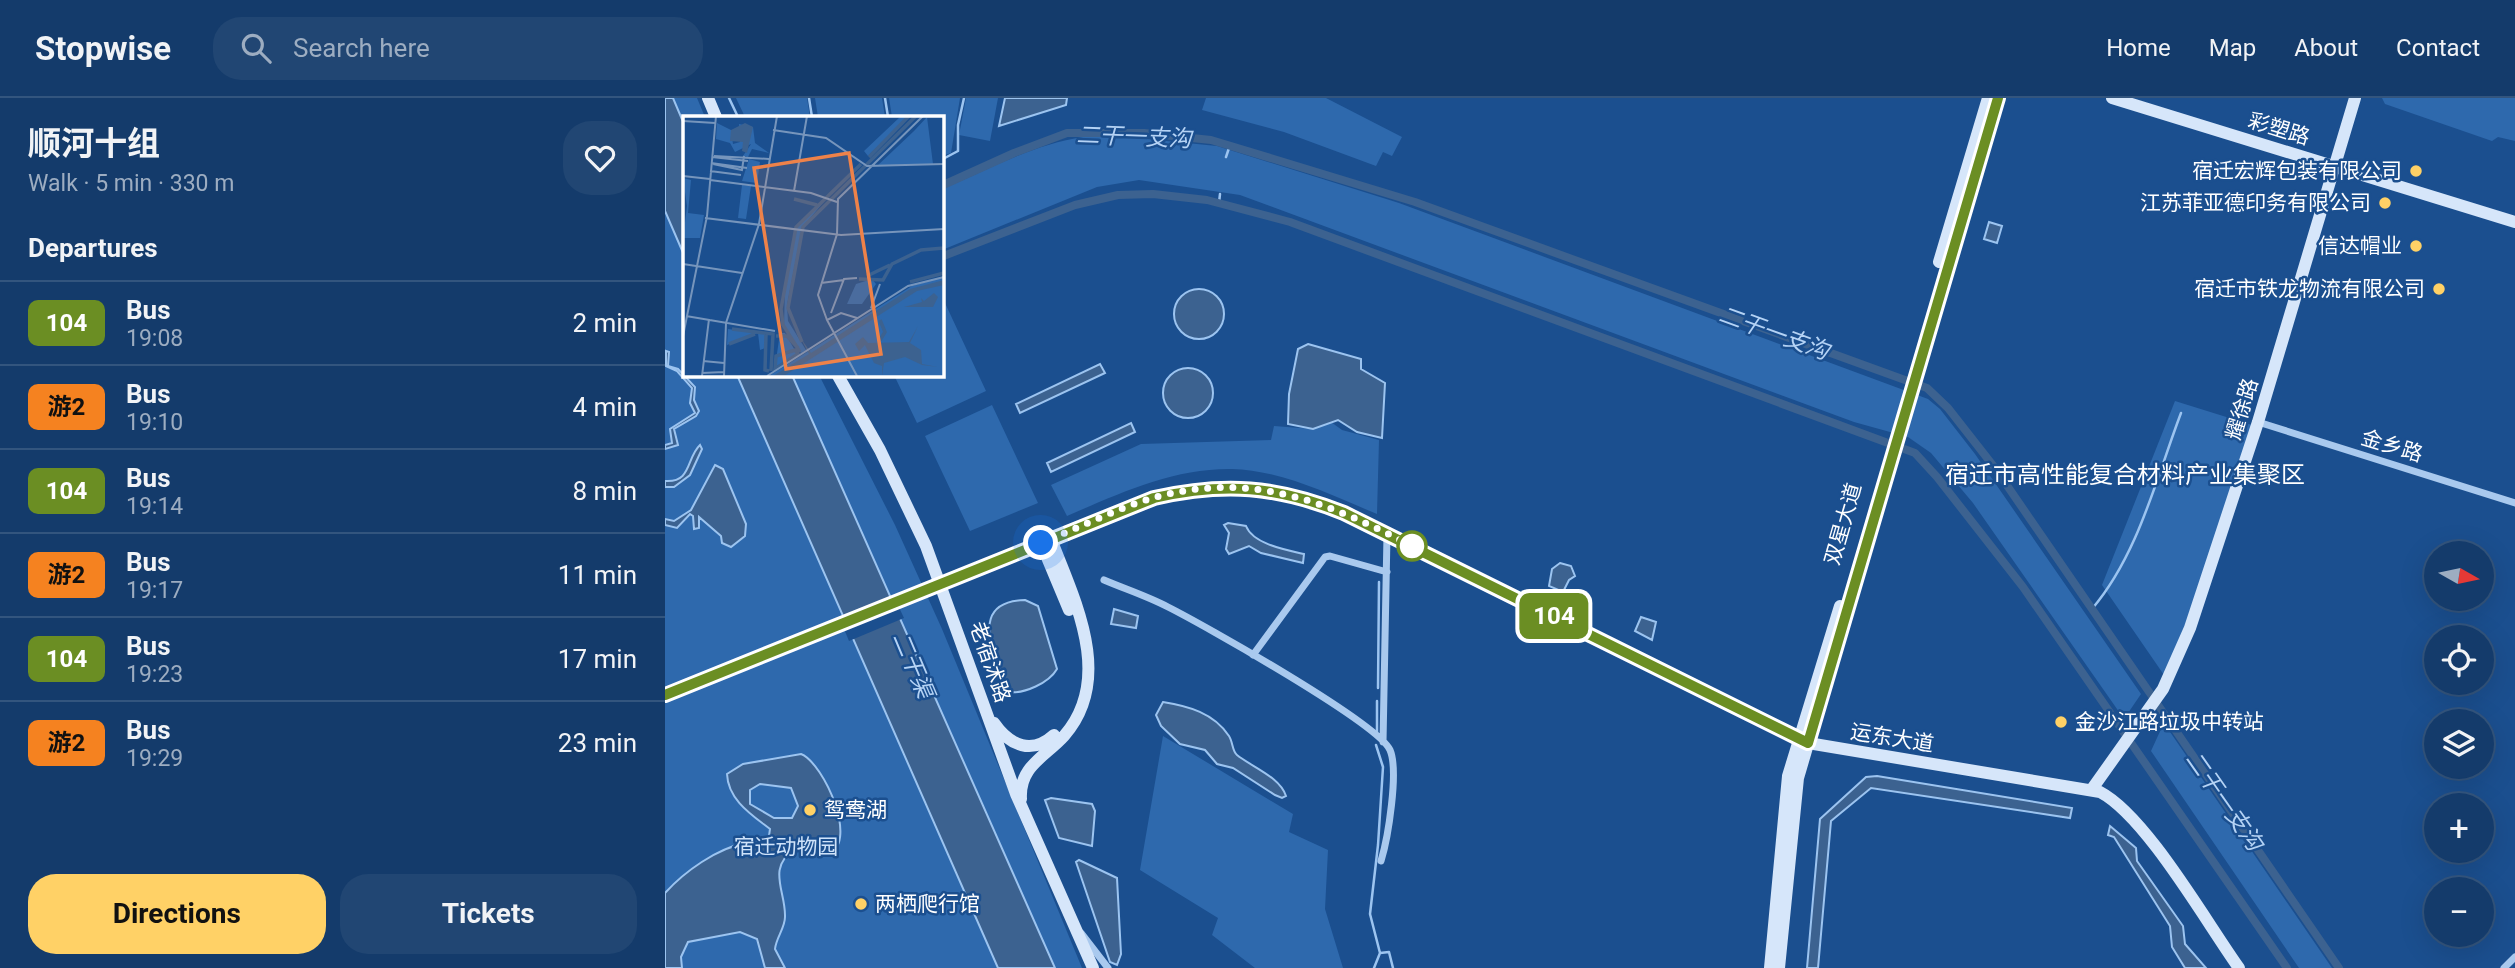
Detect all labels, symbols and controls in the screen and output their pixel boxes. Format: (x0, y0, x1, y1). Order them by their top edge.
search box (213, 17, 703, 80)
text: Stopwise (35, 29, 171, 68)
icon: search (237, 29, 275, 67)
text: Search here (293, 33, 430, 63)
text: Home (2106, 34, 2171, 62)
text: Map (2209, 34, 2256, 62)
text: About (2294, 34, 2358, 62)
text: Contact (2396, 34, 2480, 62)
street label: 彩塑路 (2245, 108, 2313, 150)
inset map (683, 116, 943, 376)
button: heart (563, 121, 637, 195)
water label: 二干一支沟 (1076, 122, 1195, 153)
text: 顺河十组 (28, 124, 160, 163)
place label: 宿迁宏辉包装有限公司 (2192, 159, 2402, 183)
marker: 宿迁宏辉包装有限公司 (2408, 163, 2424, 179)
text: Walk · 5 min · 330 m (28, 170, 234, 197)
place label: 江苏菲亚德印务有限公司 (2140, 191, 2371, 215)
marker: 江苏菲亚德印务有限公司 (2377, 195, 2393, 211)
text: Departures (28, 233, 158, 263)
place label: 信达帽业 (2318, 234, 2402, 258)
marker: 信达帽业 (2408, 238, 2424, 254)
place label: 宿迁市铁龙物流有限公司 (2194, 277, 2425, 301)
marker: 宿迁市铁龙物流有限公司 (2431, 281, 2447, 297)
text: Bus (126, 295, 171, 325)
water label: 二干一支沟 (1715, 301, 1835, 366)
text: 2 min (572, 308, 637, 338)
text: 104 (46, 309, 87, 337)
text: 19:08 (126, 325, 183, 352)
street label: 耀徐路 (2221, 375, 2263, 443)
text: Bus (126, 379, 171, 409)
text: 4 min (572, 392, 637, 422)
text: 游2 (48, 393, 85, 421)
text: 19:10 (126, 409, 183, 436)
street label: 金乡路 (2358, 425, 2426, 467)
district label: 宿迁市高性能复合材料产业集聚区 (1945, 461, 2305, 489)
text: Bus (126, 463, 171, 493)
text: 8 min (572, 476, 637, 506)
text: 104 (46, 477, 87, 505)
street label: 双星大道 (1820, 480, 1866, 568)
text: 19:14 (126, 493, 183, 520)
your location (1023, 525, 1058, 560)
unlabelled marker (1397, 531, 1427, 561)
north arrow (2424, 541, 2494, 611)
map controls (2424, 541, 2494, 947)
text: Bus (126, 547, 171, 577)
text: 11 min (558, 560, 637, 590)
text: 游2 (48, 561, 85, 589)
text: 19:17 (126, 577, 183, 604)
line badge: 104 (1514, 593, 1594, 639)
text: 104 (1533, 602, 1575, 630)
street label: 老宿沭路 (965, 618, 1015, 706)
button: locate (2424, 625, 2494, 695)
water label: 二干渠 (887, 628, 940, 705)
text: Bus (126, 631, 171, 661)
text: 17 min (558, 644, 637, 674)
text: 104 (46, 645, 87, 673)
text: 19:23 (126, 661, 183, 688)
button: layers (2424, 709, 2494, 779)
place label: 金沙江路垃圾中转站 (2075, 710, 2264, 734)
marker: 金沙江路垃圾中转站 (2053, 714, 2069, 730)
text: Bus (126, 715, 171, 745)
street label: 运东大道 (1849, 720, 1935, 756)
text: 23 min (558, 728, 637, 758)
text: 游2 (48, 729, 85, 757)
text: 19:29 (126, 745, 183, 772)
water label: 二干一支沟 (2180, 746, 2270, 858)
button: + (2424, 793, 2494, 863)
place label: 鸳鸯湖 (824, 798, 887, 822)
marker: 鸳鸯湖 (802, 802, 818, 818)
park label: 宿迁动物园 (734, 835, 839, 859)
button: Directions (28, 874, 326, 954)
button: Tickets (340, 874, 637, 954)
button: − (2424, 877, 2494, 947)
place label: 两栖爬行馆 (875, 892, 980, 916)
marker: 两栖爬行馆 (853, 896, 869, 912)

